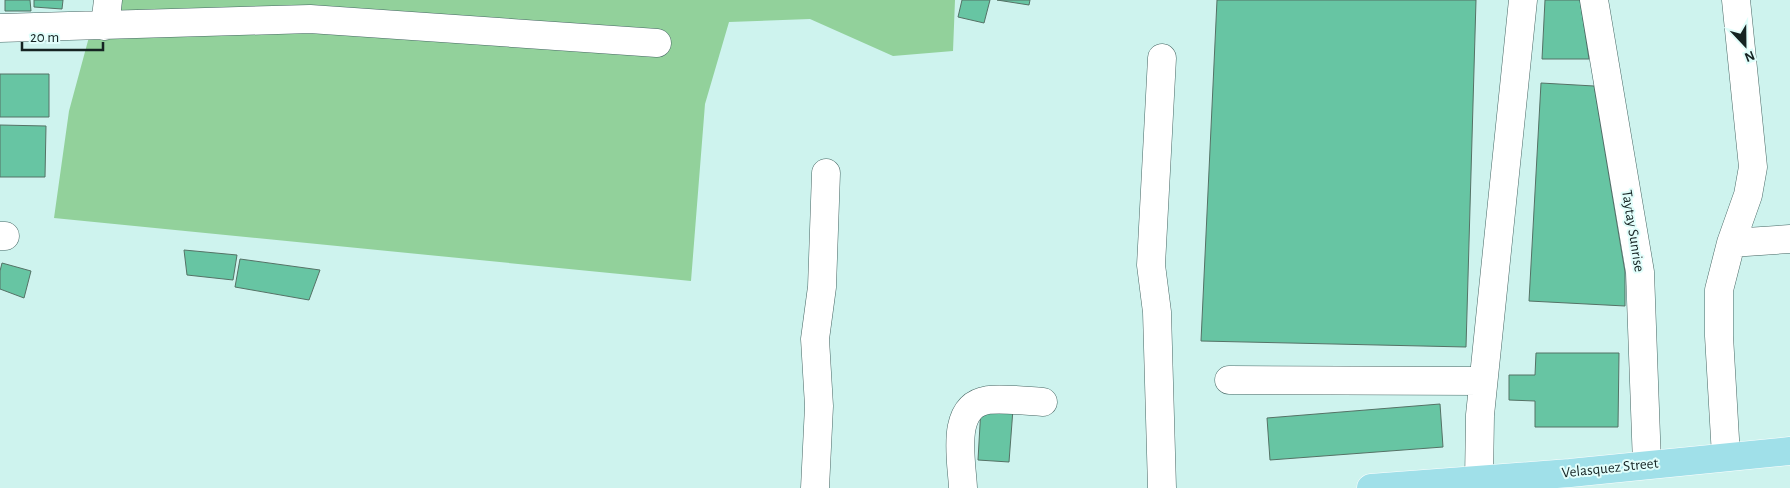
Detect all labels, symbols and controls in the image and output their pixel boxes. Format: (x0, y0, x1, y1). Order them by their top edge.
scale bar (22, 20, 104, 52)
north arrow (1720, 20, 1770, 70)
text: 20 m (30, 30, 59, 45)
text: N (1742, 48, 1757, 64)
street label: Taytay Sunrise (1619, 189, 1647, 273)
street label: Velasquez Street (1561, 455, 1659, 481)

